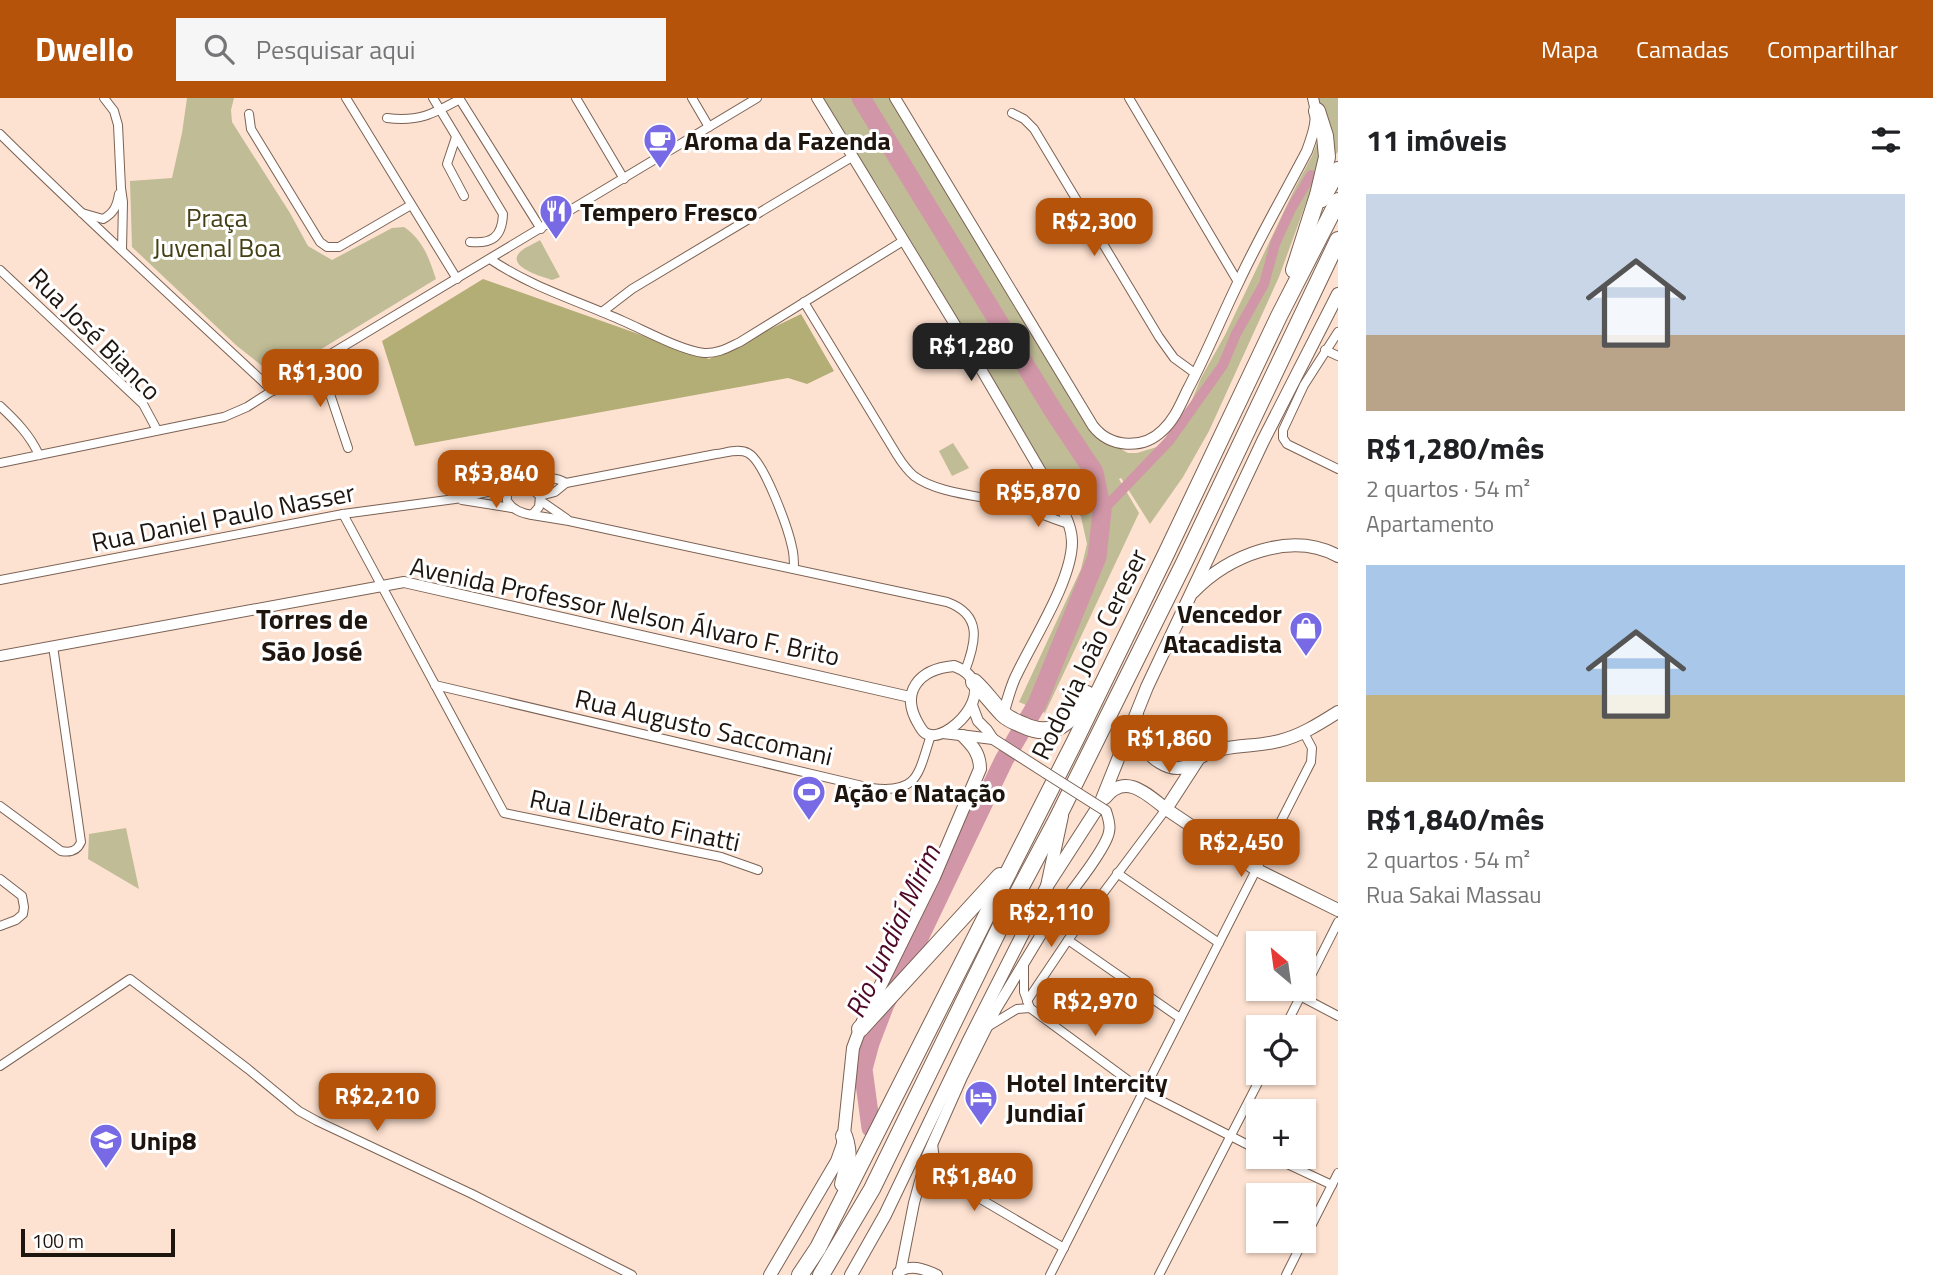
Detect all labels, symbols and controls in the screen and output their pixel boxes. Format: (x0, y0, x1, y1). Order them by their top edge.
search box (176, 18, 666, 81)
text: Dwello (35, 24, 134, 74)
icon: search (200, 30, 238, 68)
text: Pesquisar aqui (256, 30, 416, 69)
text: Mapa (1541, 31, 1598, 67)
text: Camadas (1636, 31, 1729, 67)
text: Compartilhar (1767, 31, 1898, 67)
text: 11 imóveis (1366, 117, 1507, 163)
cafe icon: Aroma da Fazenda (641, 121, 679, 170)
place label: Aroma da Fazenda (684, 121, 891, 160)
icon: filters (1867, 121, 1905, 159)
restaurant icon: Tempero Fresco (537, 192, 575, 241)
place label: Tempero Fresco (580, 192, 757, 231)
park label: Praça Juvenal Boa (153, 198, 281, 267)
pin: R$2,300 (1029, 198, 1159, 258)
text: R$2,300 (1052, 203, 1136, 238)
icon: home (1573, 240, 1699, 366)
street label: Rua José Bianco (20, 259, 170, 409)
pin: R$1,280 (906, 324, 1036, 383)
text: R$1,280 (929, 328, 1013, 363)
pin: R$1,300 (255, 350, 385, 409)
text: R$1,300 (278, 354, 362, 389)
text: R$1,280/mês (1366, 425, 1544, 471)
pin: R$3,840 (431, 450, 561, 510)
text: R$3,840 (454, 455, 538, 490)
pin: R$5,870 (973, 470, 1103, 529)
text: 2 quartos · 54 m² (1366, 471, 1530, 506)
street label: Rua Daniel Paulo Nasser (88, 472, 358, 562)
text: R$5,870 (996, 474, 1080, 509)
text: Apartamento (1366, 506, 1494, 541)
street label: Rodovia João Cereser (1021, 542, 1157, 766)
street label: Avenida Professor Nelson Álvaro F. Brito (407, 546, 843, 676)
place label: Vencedor Atacadista (1163, 594, 1282, 663)
district label: Torres de São José (256, 597, 368, 672)
shop icon: Vencedor Atacadista (1287, 609, 1325, 658)
icon: home (1573, 611, 1699, 737)
street label: Rua Augusto Saccomani (571, 678, 837, 776)
pin: R$1,860 (1104, 716, 1234, 775)
text: R$1,860 (1127, 720, 1211, 755)
sports icon: Ação e Natação (790, 773, 828, 822)
place label: Ação e Natação (834, 773, 1006, 812)
street label: Rua Liberato Finatti (526, 779, 744, 861)
text: R$1,840/mês (1366, 796, 1544, 842)
pin: R$2,450 (1176, 820, 1306, 879)
text: R$2,450 (1199, 824, 1283, 859)
water label: Rio Jundiaí Mirim (833, 836, 951, 1025)
text: 2 quartos · 54 m² (1366, 842, 1530, 877)
text: Rua Sakai Massau (1366, 877, 1541, 912)
pin: R$2,110 (986, 890, 1116, 949)
text: R$2,110 (1009, 894, 1093, 929)
north arrow (1246, 931, 1316, 1001)
map controls (1246, 931, 1316, 1253)
pin: R$2,970 (1030, 978, 1160, 1038)
text: R$2,970 (1053, 983, 1137, 1018)
button: locate (1246, 1015, 1316, 1085)
place label: Hotel Intercity Jundiaí (1006, 1063, 1168, 1132)
pin: R$2,210 (312, 1074, 442, 1133)
text: R$2,210 (335, 1078, 419, 1113)
hotel icon: Hotel Intercity Jundiaí (962, 1078, 1000, 1127)
button: + (1246, 1099, 1316, 1169)
school or university icon: Unip8 (87, 1121, 125, 1170)
place label: Unip8 (130, 1121, 197, 1160)
pin: R$1,840 (909, 1154, 1039, 1213)
text: R$1,840 (932, 1158, 1016, 1193)
button: − (1246, 1183, 1316, 1253)
scale bar (21, 1226, 175, 1258)
text: 100 m (32, 1226, 84, 1255)

